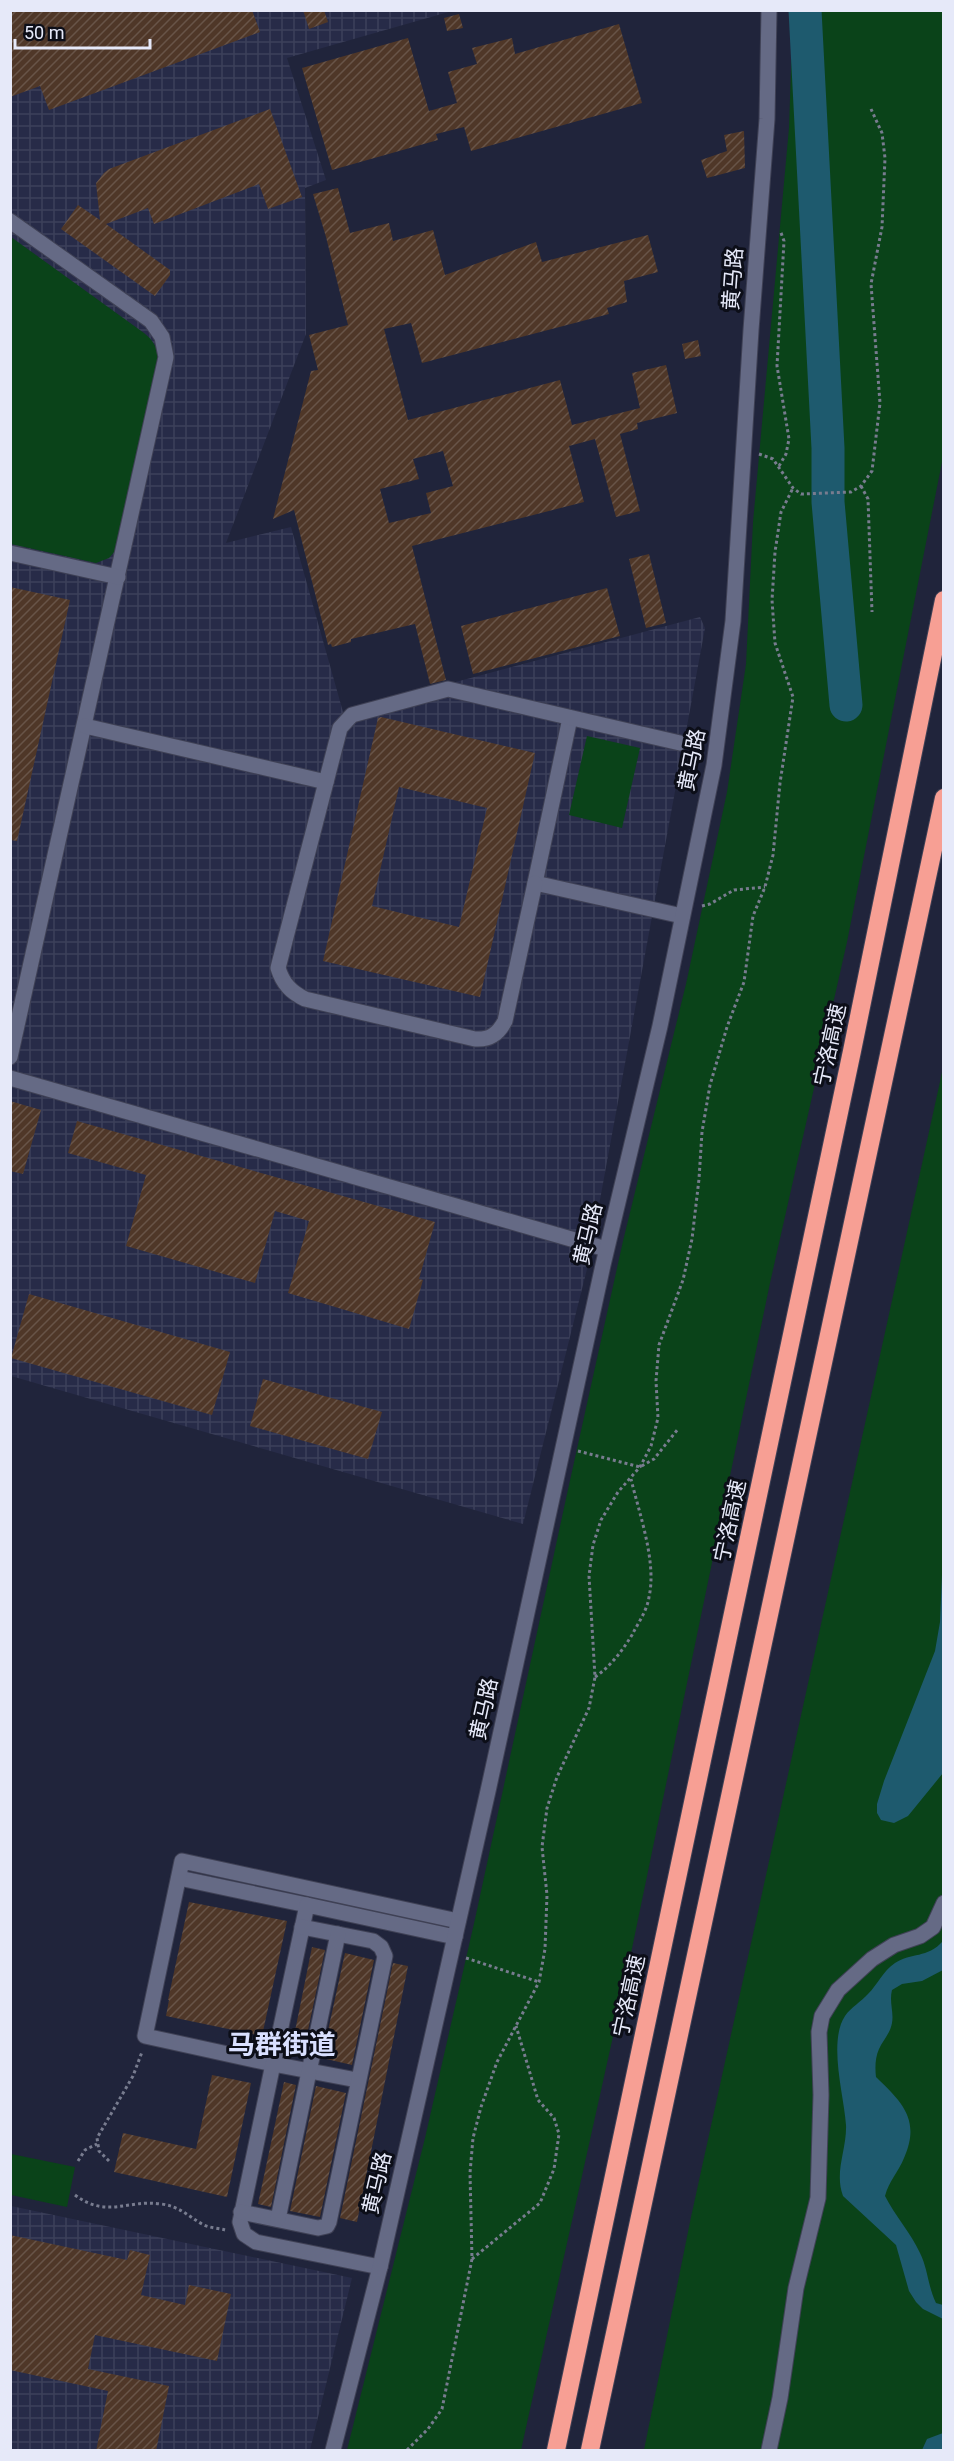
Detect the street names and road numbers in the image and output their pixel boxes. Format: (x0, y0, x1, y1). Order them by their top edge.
street label: 黄马路 (719, 247, 747, 311)
street label: 黄马路 (674, 727, 710, 793)
street label: 宁洛高速 (810, 1001, 850, 1089)
street label: 黄马路 (569, 1201, 607, 1267)
street label: 宁洛高速 (710, 1477, 750, 1565)
street label: 黄马路 (466, 1676, 502, 1742)
street label: 宁洛高速 (609, 1952, 649, 2040)
street label: 黄马路 (358, 2150, 396, 2216)

